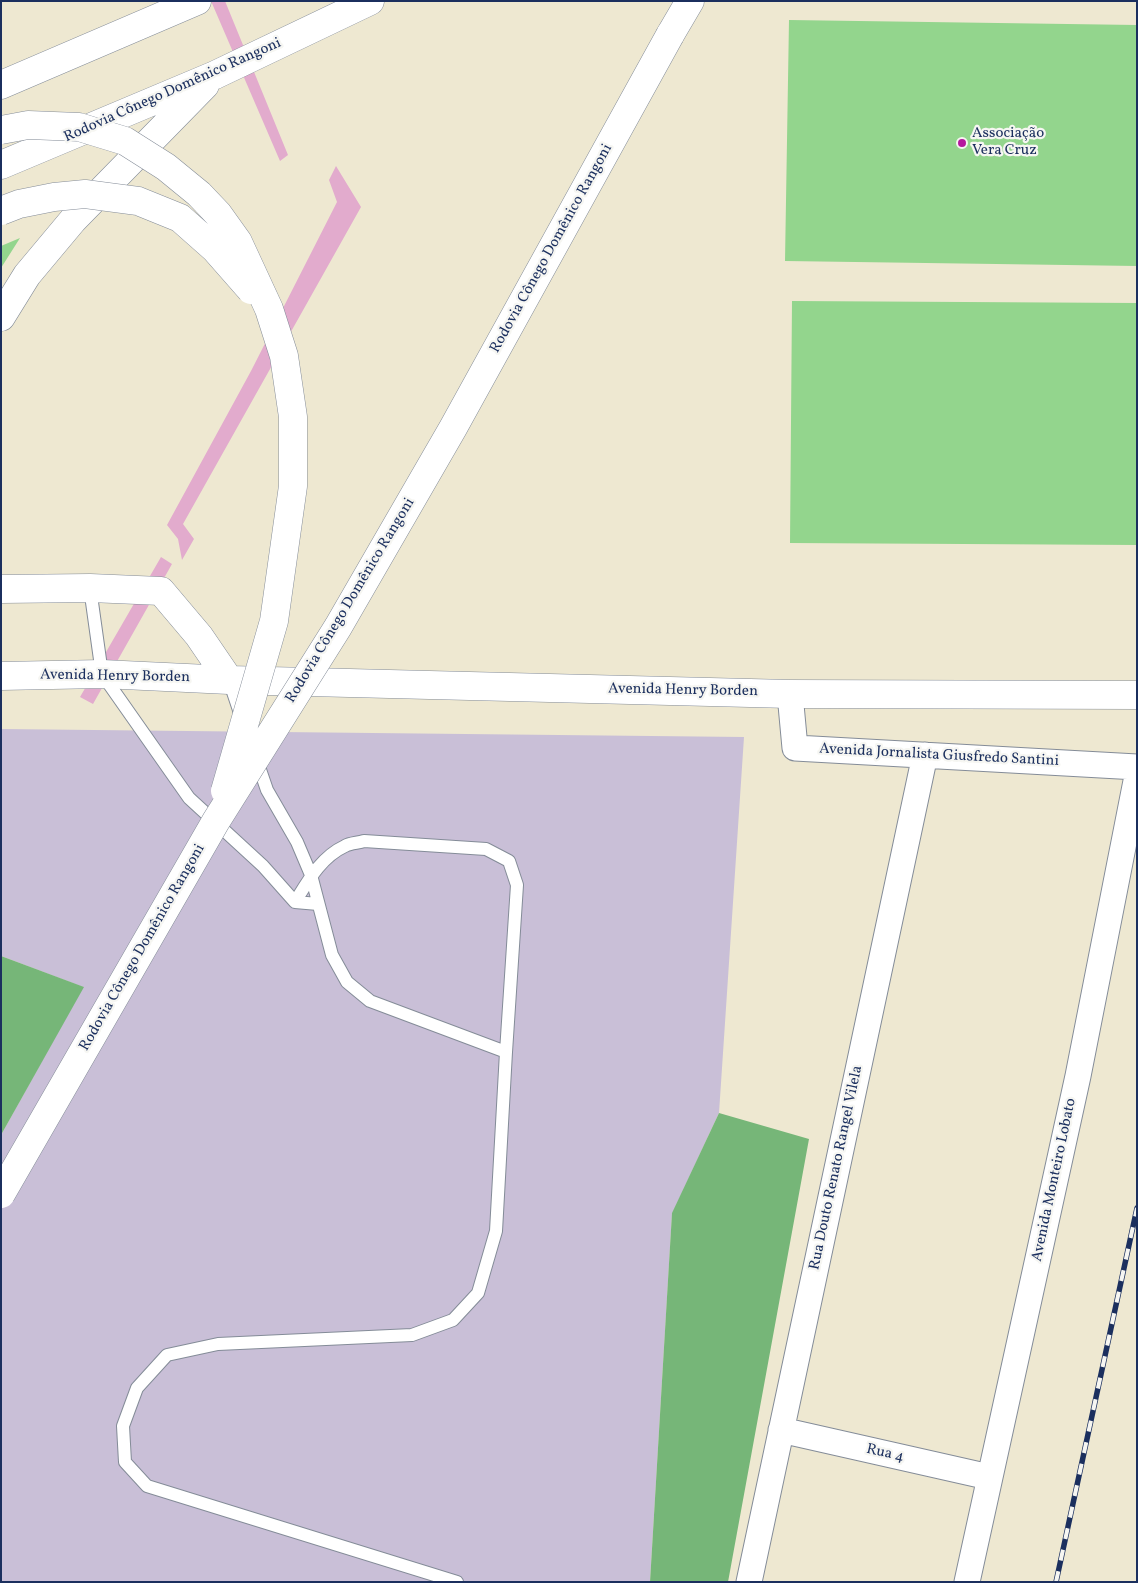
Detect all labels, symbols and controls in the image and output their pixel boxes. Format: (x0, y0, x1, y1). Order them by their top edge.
street label: Rodovia Cônego Domênico Rangoni (62, 35, 284, 147)
place label: Associação Vera Cruz (972, 125, 1044, 160)
marker: Associação Vera Cruz (956, 137, 968, 149)
street label: Rodovia Cônego Domênico Rangoni (487, 141, 617, 357)
street label: Rodovia Cônego Domênico Rangoni (283, 495, 419, 707)
street label: Avenida Henry Borden (40, 667, 190, 687)
street label: Avenida Henry Borden (608, 681, 758, 701)
street label: Avenida Jornalista Giusfredo Santini (819, 741, 1059, 771)
street label: Rodovia Cônego Domênico Rangoni (76, 841, 210, 1055)
street label: Rua Douto Renato Rangel Vilela (807, 1064, 867, 1272)
street label: Avenida Monteiro Lobato (1029, 1097, 1081, 1263)
street label: Rua 4 (864, 1441, 906, 1467)

